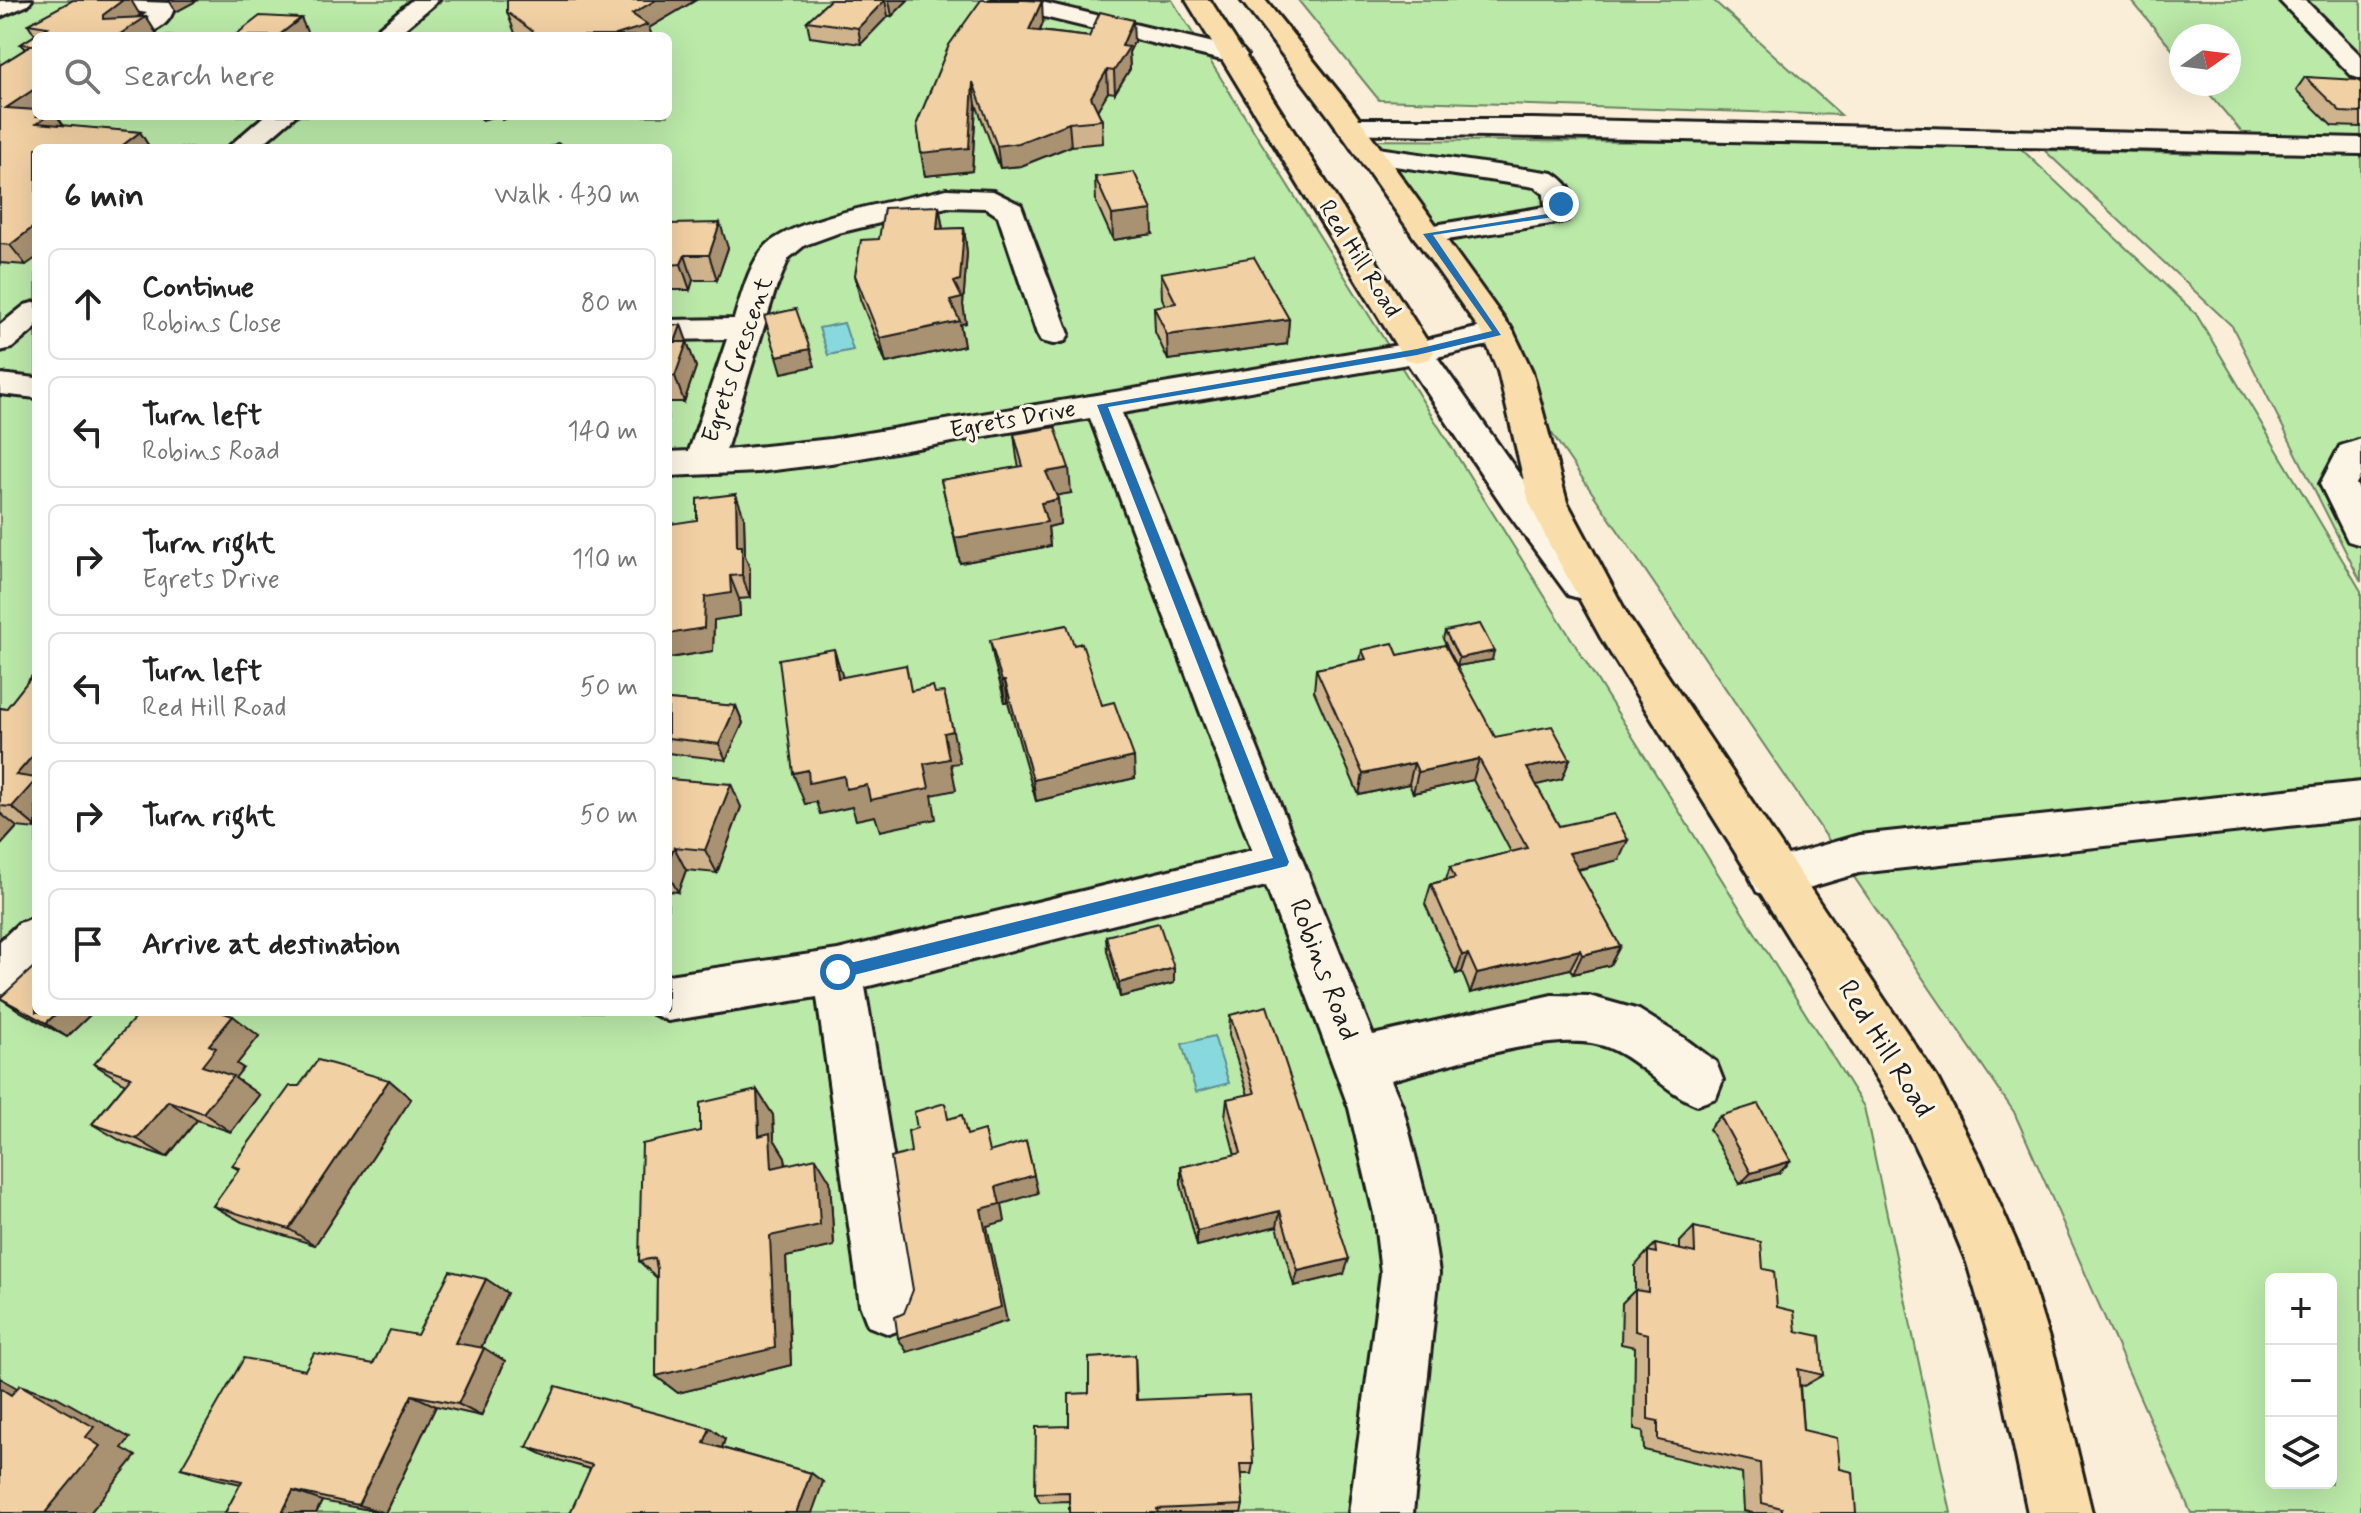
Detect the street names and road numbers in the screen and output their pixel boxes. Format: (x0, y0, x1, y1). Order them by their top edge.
street label: Red Hill Road (1311, 194, 1407, 324)
street label: Egrets Crescent (695, 273, 781, 447)
street label: Egrets Drive (948, 394, 1078, 446)
street label: Robins Road (1279, 894, 1367, 1046)
street label: Red Hill Road (1828, 973, 1942, 1125)

